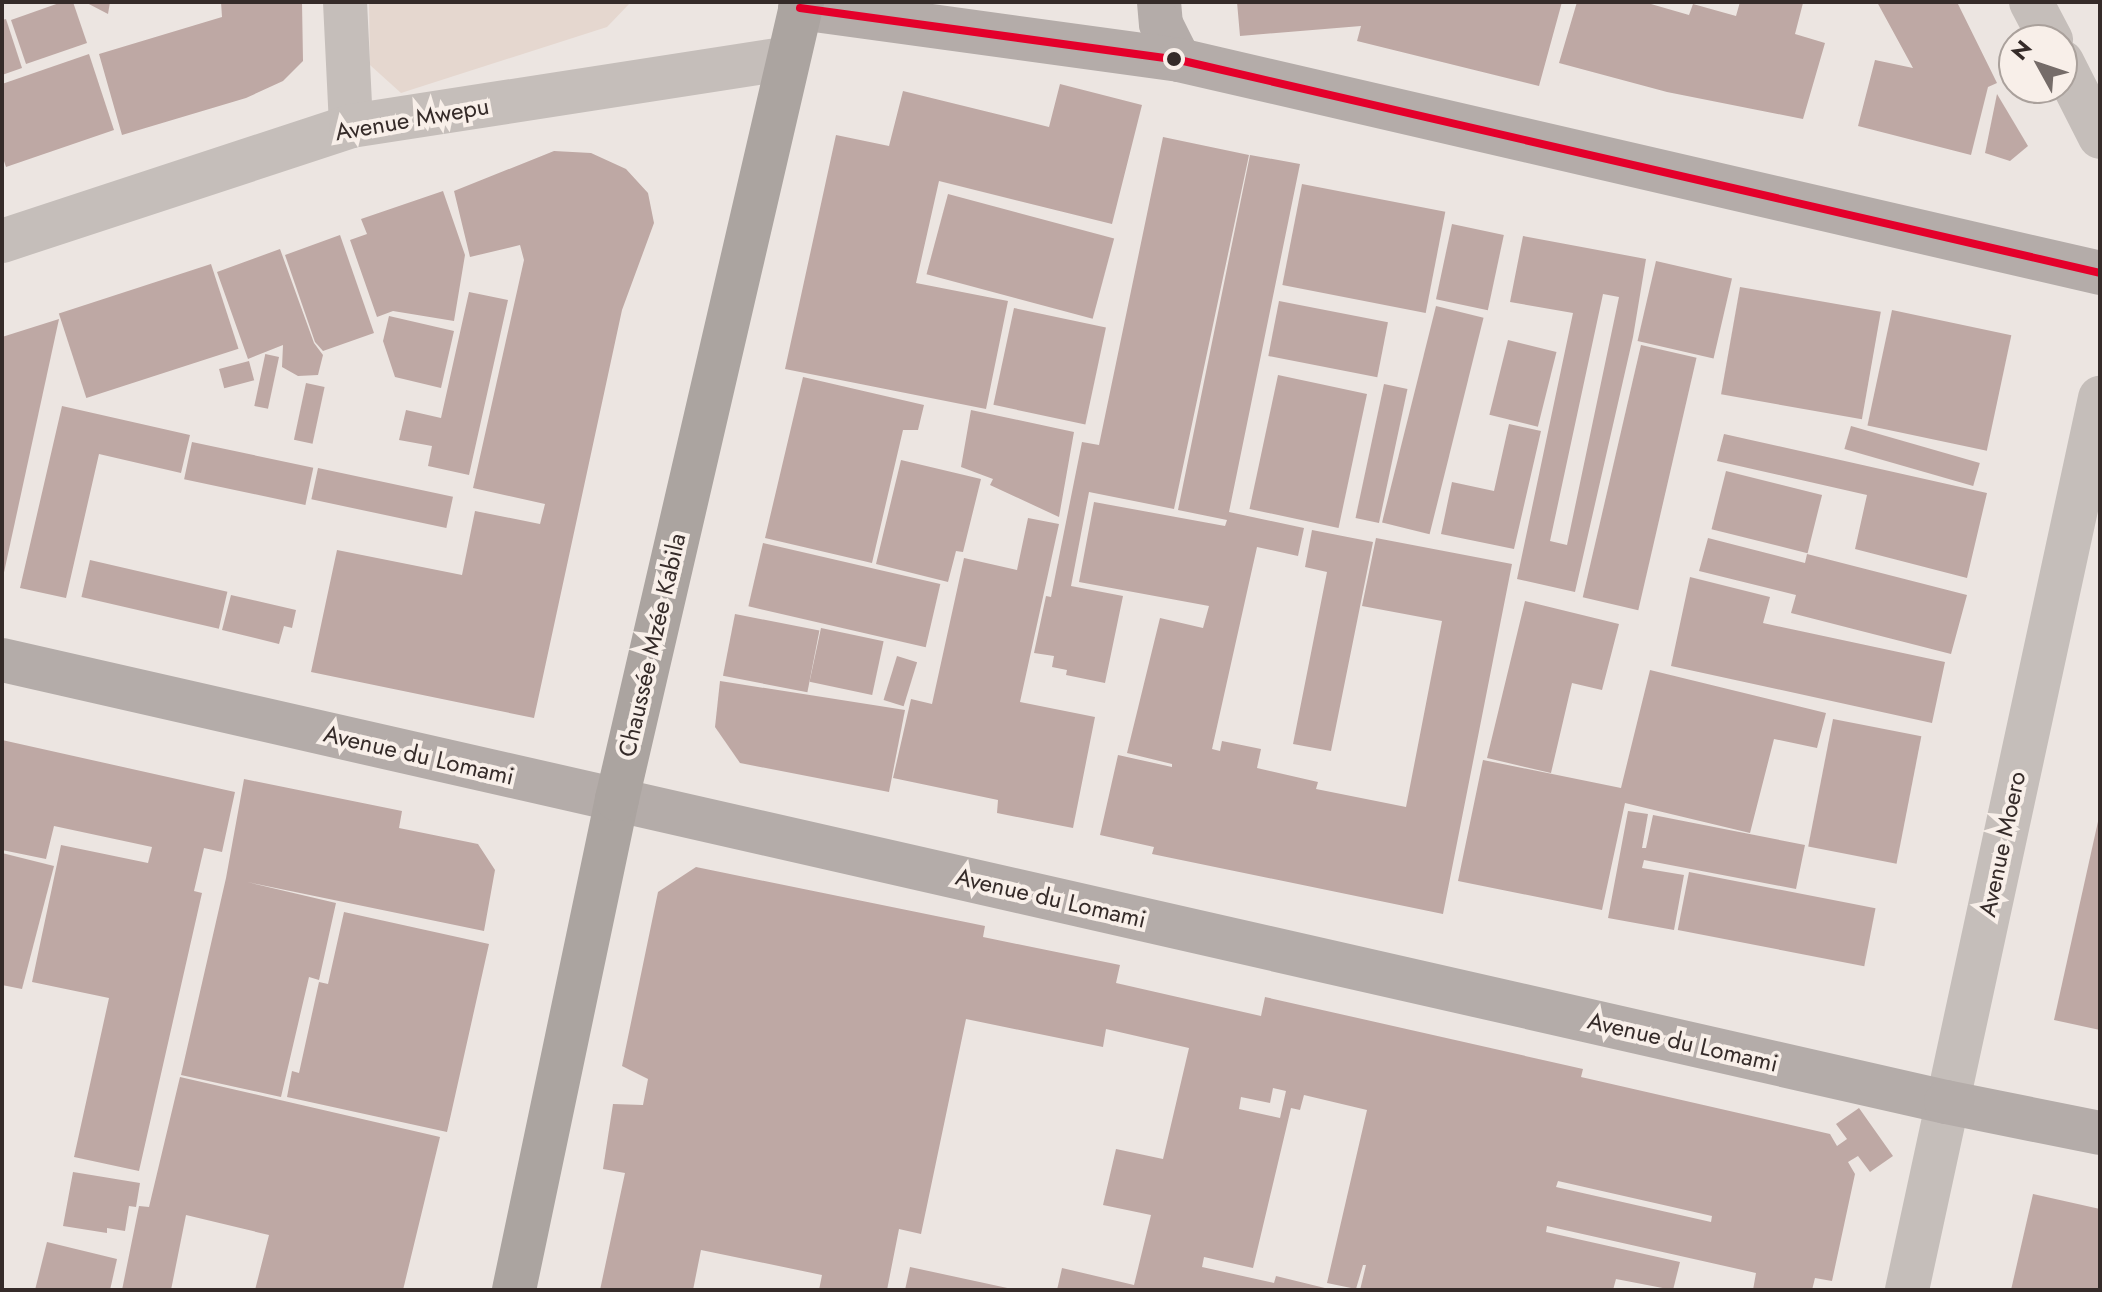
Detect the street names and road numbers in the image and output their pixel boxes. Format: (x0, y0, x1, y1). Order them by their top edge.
street label: Avenue Mwepu (333, 91, 491, 147)
street label: Chaussée Mzée Kabila (612, 530, 692, 760)
street label: Avenue du Lomami (321, 719, 517, 791)
street label: Avenue Moero (1973, 769, 2031, 919)
street label: Avenue du Lomami (953, 862, 1149, 934)
street label: Avenue du Lomami (1585, 1006, 1781, 1078)

